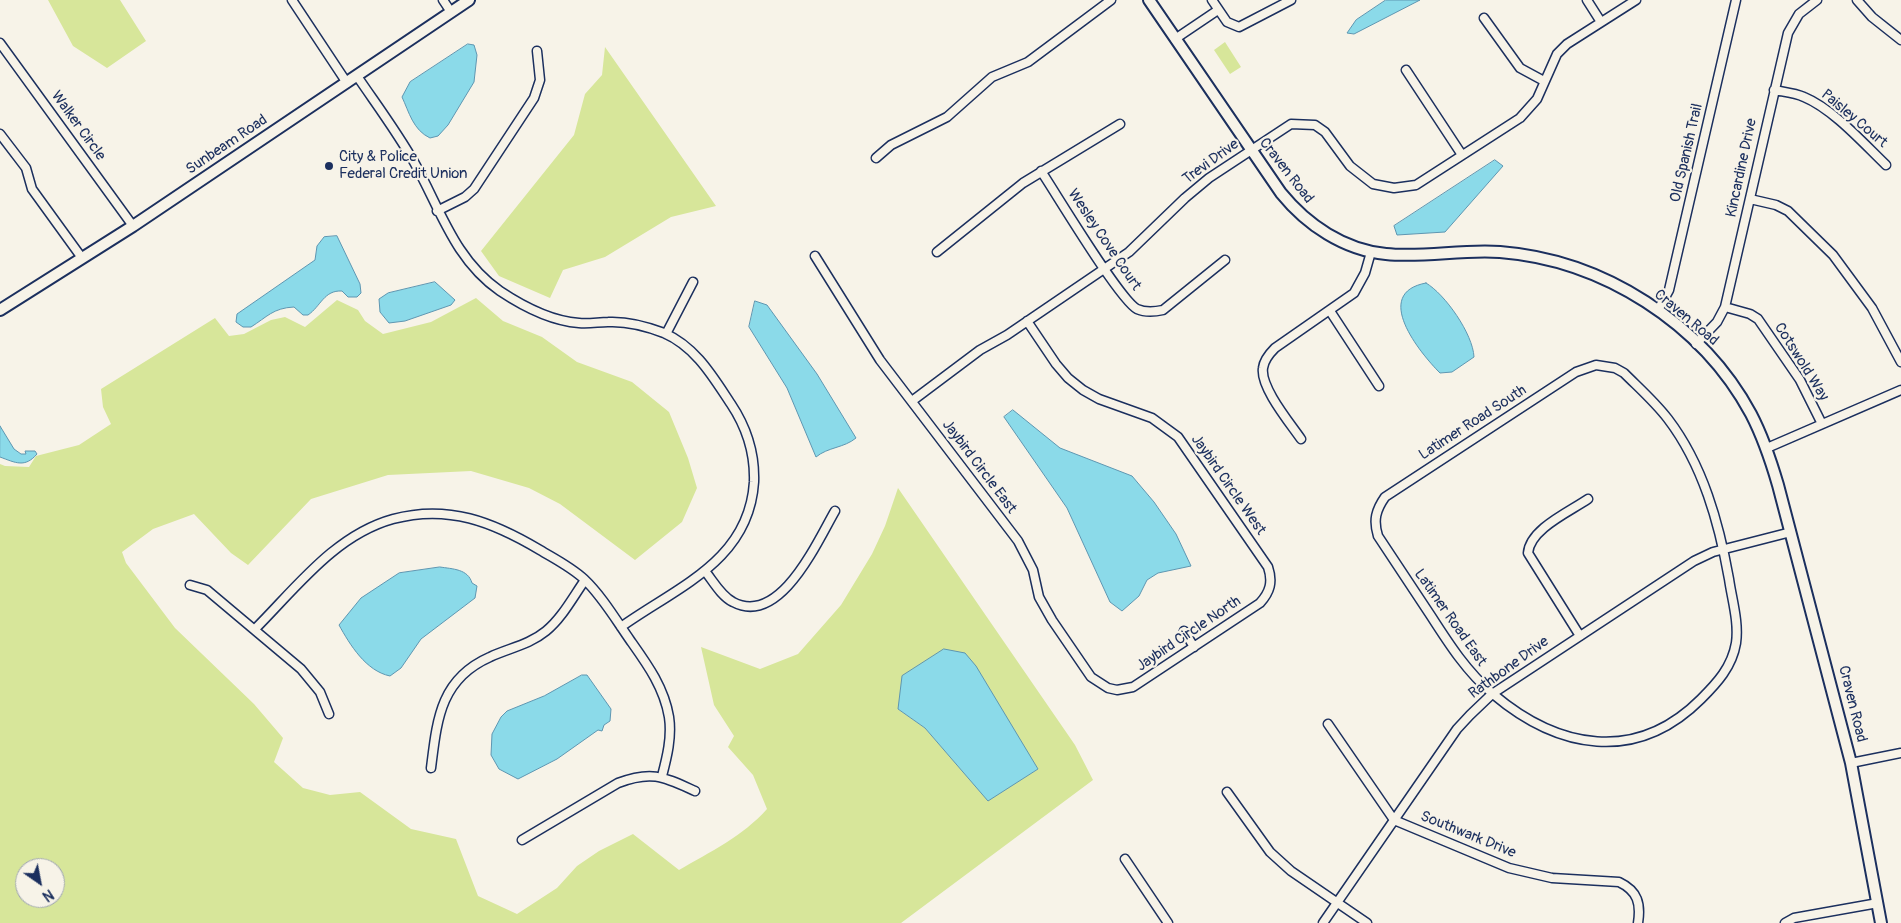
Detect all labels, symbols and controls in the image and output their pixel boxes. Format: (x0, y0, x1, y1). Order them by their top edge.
street label: Paisley Court (1817, 86, 1891, 152)
street label: Walker Circle (47, 88, 109, 164)
street label: Old Spanish Trail (1667, 102, 1707, 204)
street label: Sunbeam Road (183, 111, 271, 179)
street label: Kincardine Drive (1723, 117, 1761, 219)
street label: Craven Road (1255, 135, 1317, 207)
street label: Trevi Drive (1179, 136, 1243, 188)
place label: City & Police Federal Credit Union (339, 148, 468, 183)
marker: City & Police Federal Credit Union (323, 160, 335, 172)
street label: Wesley Cove Court (1063, 186, 1145, 294)
street label: Craven Road (1650, 286, 1722, 350)
street label: Cotswold Way (1770, 320, 1832, 404)
street label: Latimer Road South (1416, 382, 1530, 464)
street label: Jaybird Circle East (938, 416, 1020, 518)
street label: Jaybird Circle West (1187, 431, 1269, 539)
street label: Latimer Road East (1410, 566, 1490, 670)
street label: Jaybird Circle North (1133, 592, 1245, 676)
street label: Rathbone Drive (1465, 633, 1553, 703)
street label: Craven Road (1834, 664, 1870, 744)
street label: Southwark Drive (1418, 808, 1518, 862)
north arrow (15, 858, 65, 908)
text: N (39, 885, 56, 905)

